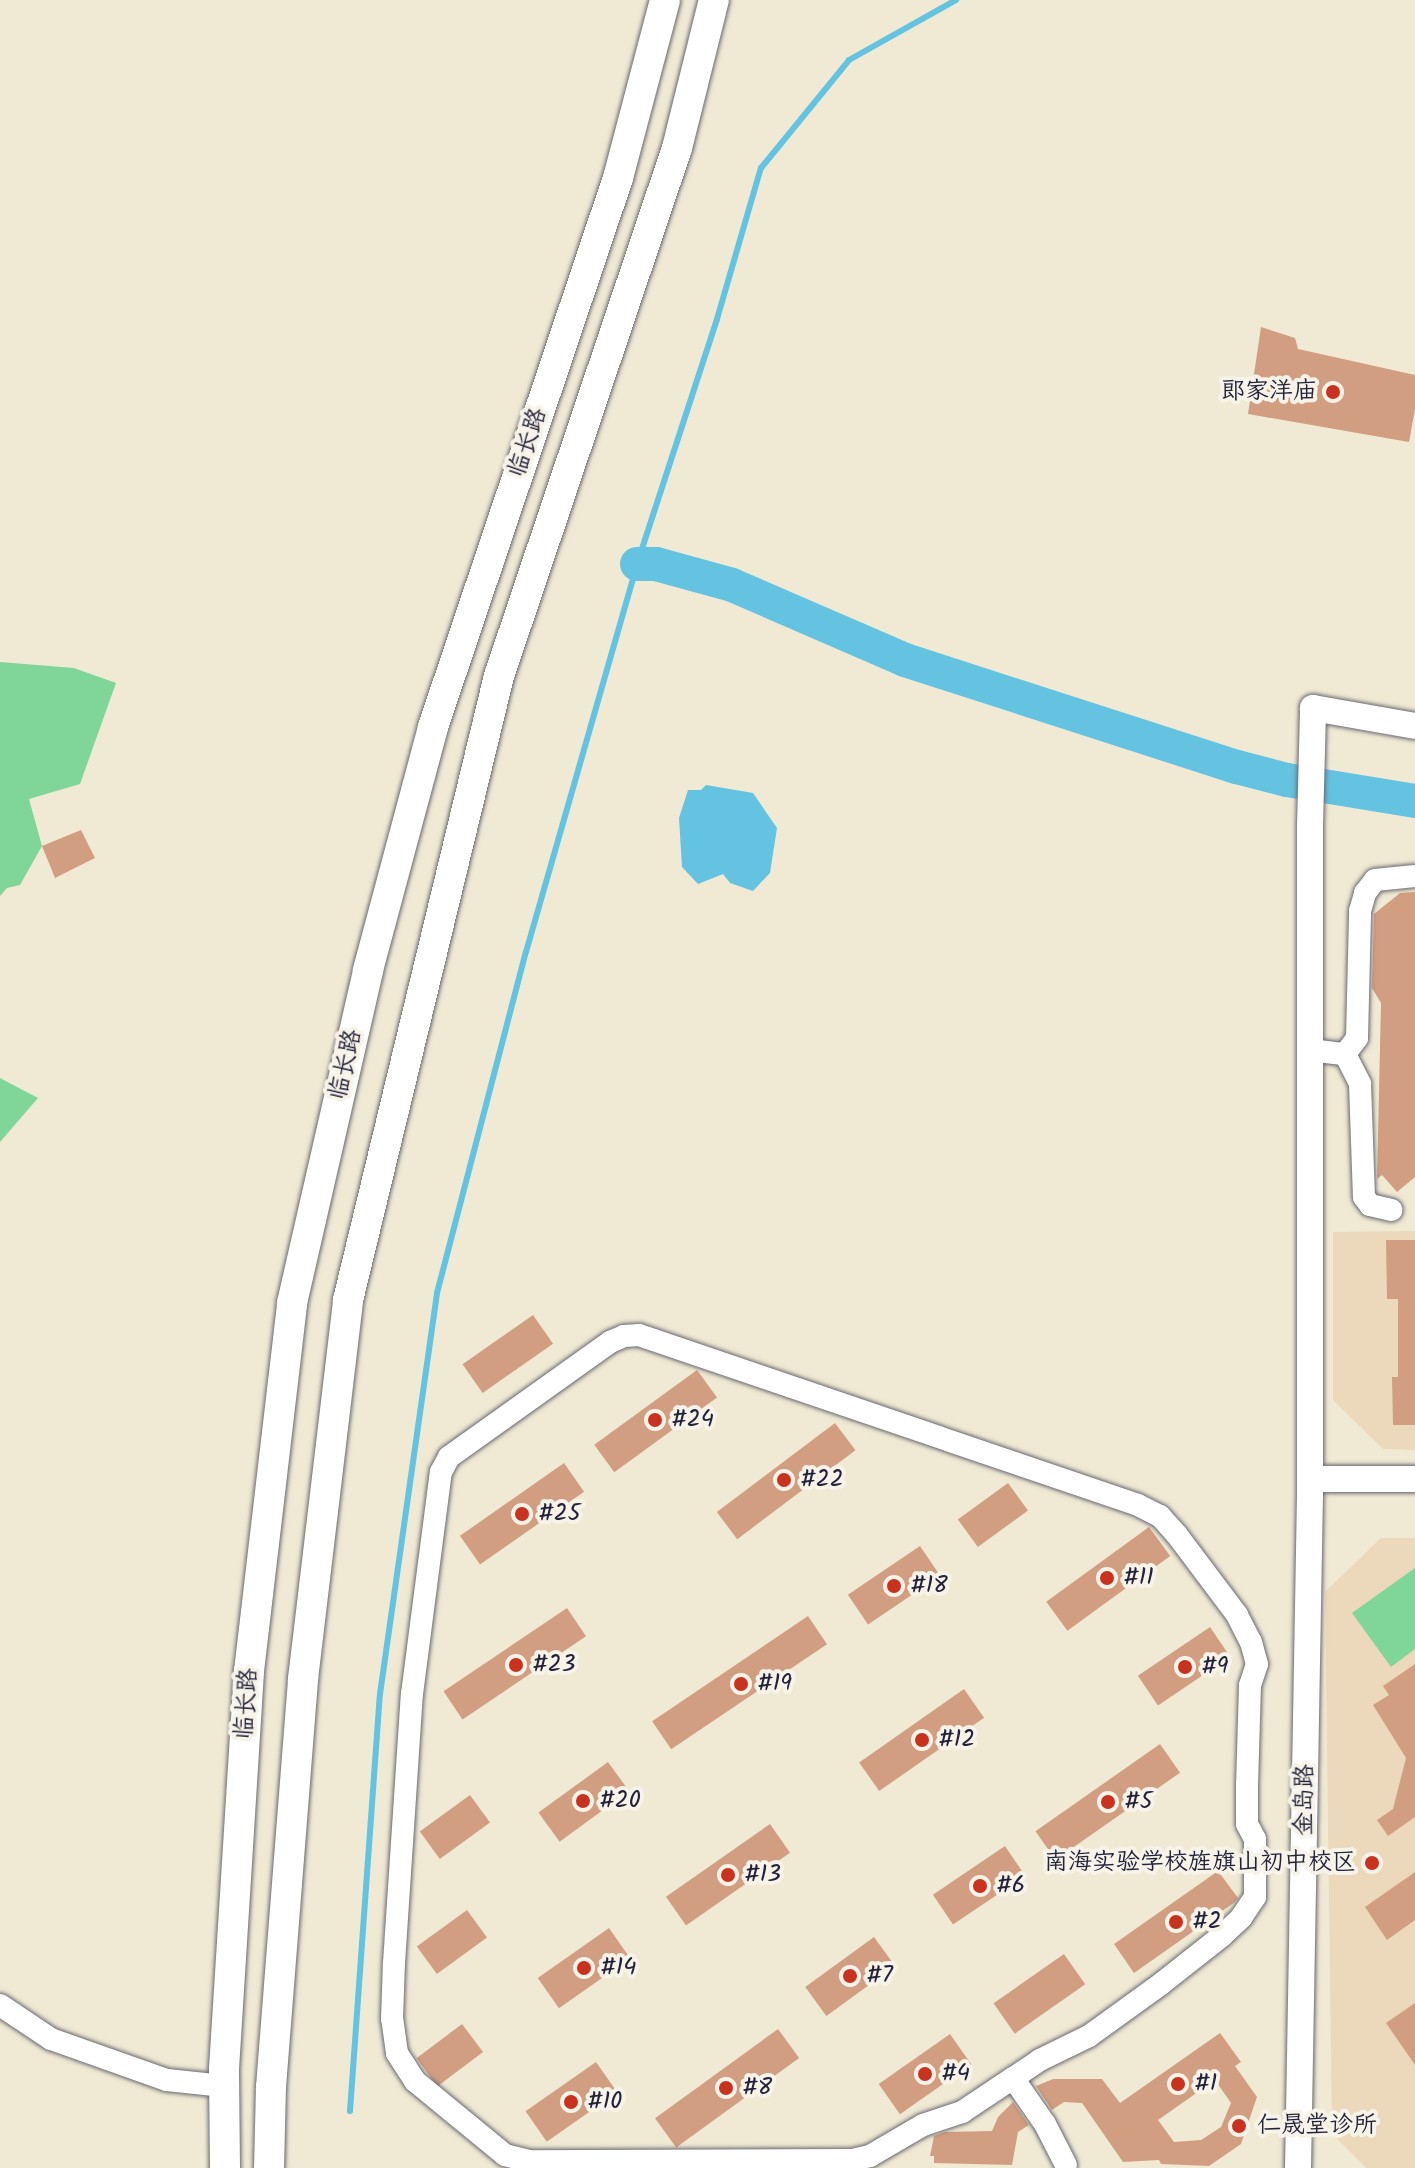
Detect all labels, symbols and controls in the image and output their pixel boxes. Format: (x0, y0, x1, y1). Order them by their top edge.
place label: 郎家洋庙 (1221, 378, 1317, 406)
marker: 郎家洋庙 (1324, 383, 1342, 401)
street label: 临长路 (503, 404, 553, 482)
street label: 临长路 (324, 1027, 368, 1103)
place label: #24 (671, 1406, 714, 1434)
marker: #24 (646, 1411, 664, 1429)
place label: #22 (800, 1466, 844, 1494)
marker: #22 (775, 1471, 793, 1489)
place label: #25 (538, 1500, 581, 1528)
marker: #25 (513, 1505, 531, 1523)
place label: #11 (1123, 1564, 1154, 1592)
marker: #11 (1098, 1569, 1116, 1587)
place label: #18 (910, 1572, 948, 1600)
marker: #18 (885, 1577, 903, 1595)
place label: #23 (532, 1651, 575, 1679)
place label: #9 (1201, 1653, 1228, 1681)
marker: #23 (507, 1656, 525, 1674)
marker: #9 (1176, 1658, 1194, 1676)
street label: 临长路 (230, 1667, 264, 1741)
place label: #19 (757, 1670, 792, 1698)
marker: #19 (732, 1675, 750, 1693)
place label: #12 (938, 1726, 975, 1754)
marker: #12 (913, 1731, 931, 1749)
street label: 金岛路 (1290, 1764, 1320, 1836)
place label: #20 (599, 1787, 641, 1815)
place label: #5 (1124, 1788, 1153, 1816)
marker: #20 (574, 1792, 592, 1810)
marker: #5 (1099, 1793, 1117, 1811)
place label: 南海实验学校旌旗山初中校区 (1044, 1849, 1356, 1877)
marker: 南海实验学校旌旗山初中校区 (1363, 1854, 1381, 1872)
place label: #13 (744, 1861, 781, 1889)
marker: #13 (719, 1866, 737, 1884)
place label: #6 (996, 1872, 1025, 1900)
marker: #6 (971, 1877, 989, 1895)
place label: #2 (1192, 1908, 1222, 1936)
marker: #2 (1167, 1913, 1185, 1931)
place label: #14 (600, 1954, 637, 1982)
marker: #14 (575, 1959, 593, 1977)
place label: #7 (866, 1962, 893, 1990)
marker: #7 (841, 1967, 859, 1985)
place label: #4 (941, 2060, 970, 2088)
marker: #4 (916, 2065, 934, 2083)
place label: #1 (1194, 2070, 1217, 2098)
place label: #8 (742, 2074, 772, 2102)
marker: #1 (1169, 2075, 1187, 2093)
marker: #8 (717, 2079, 735, 2097)
place label: #10 (587, 2088, 622, 2116)
marker: #10 (562, 2093, 580, 2111)
place label: 仁晟堂诊所 (1257, 2112, 1377, 2140)
marker: 仁晟堂诊所 (1228, 2115, 1250, 2137)

